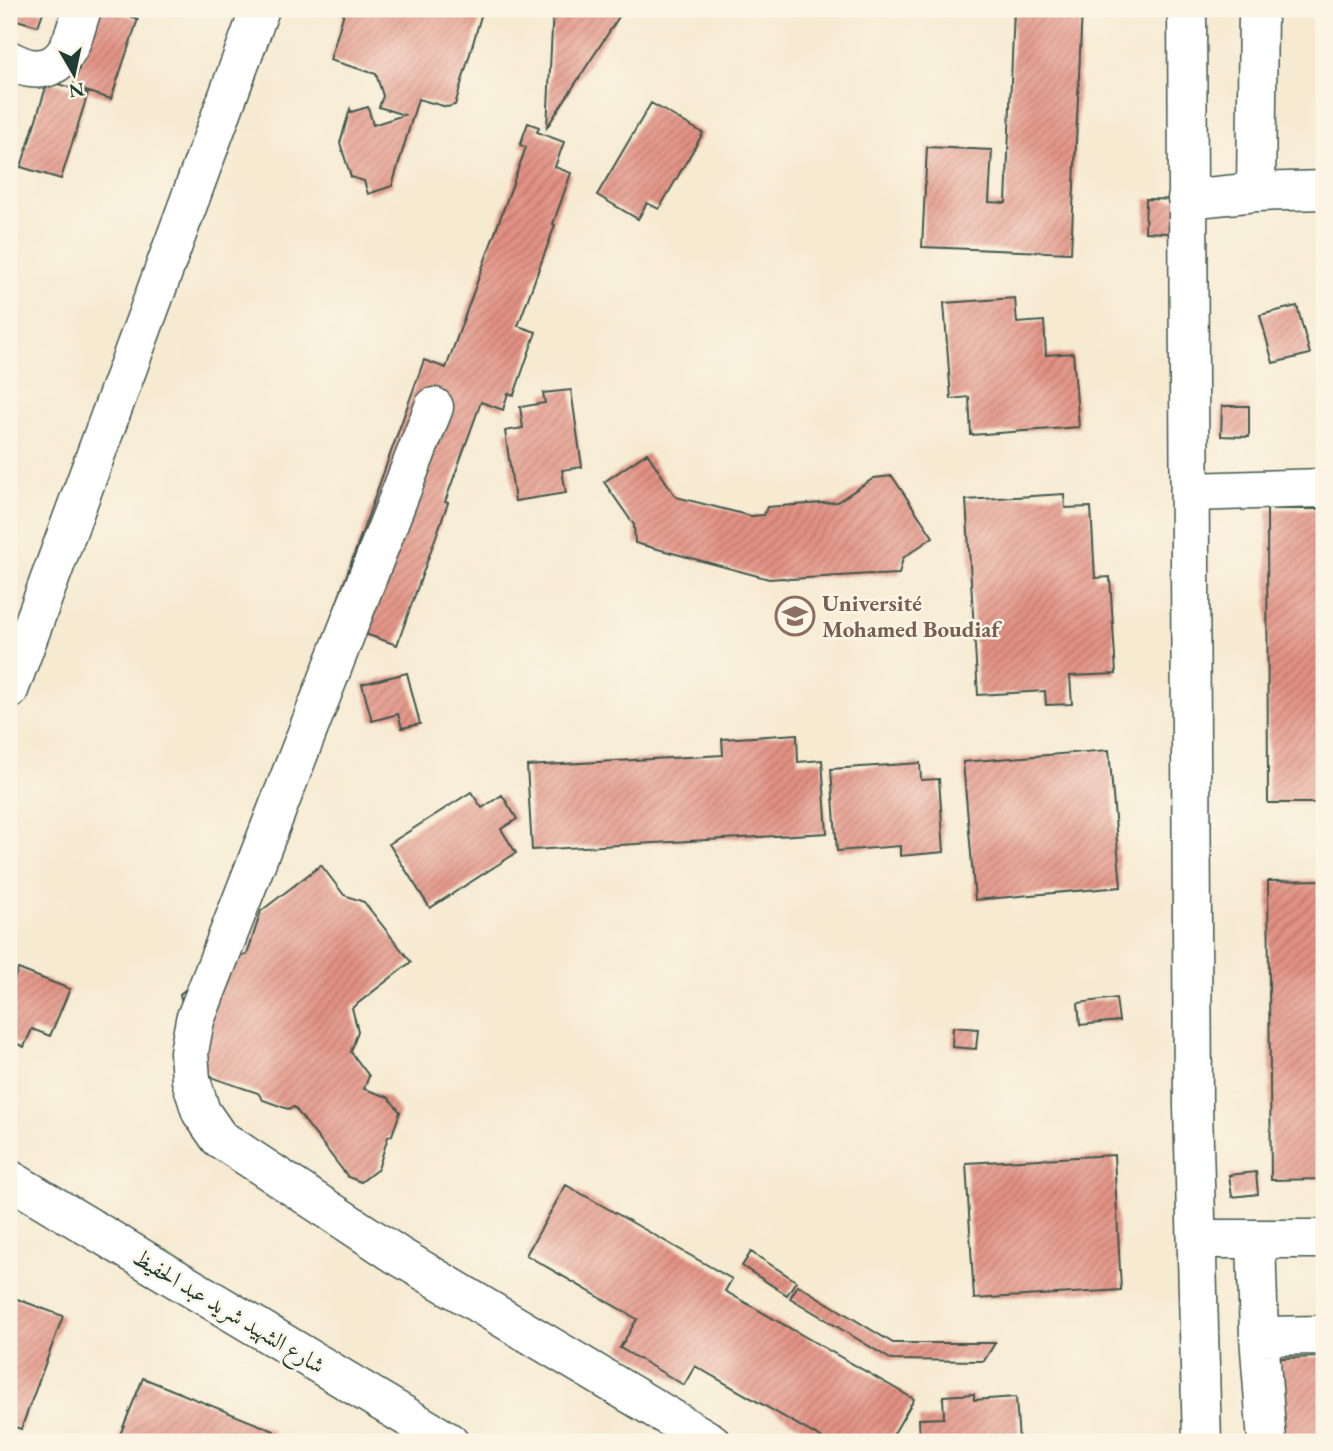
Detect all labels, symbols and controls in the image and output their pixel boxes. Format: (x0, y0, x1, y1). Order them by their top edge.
north arrow (38, 38, 108, 108)
text: N (66, 77, 86, 104)
place label: Université Mohamed Boudiaf (822, 588, 1002, 644)
school or university icon: Université Mohamed Boudiaf (774, 595, 816, 637)
street label: شارع الشهيد شريد عبد الحفيظ (125, 1242, 331, 1385)

